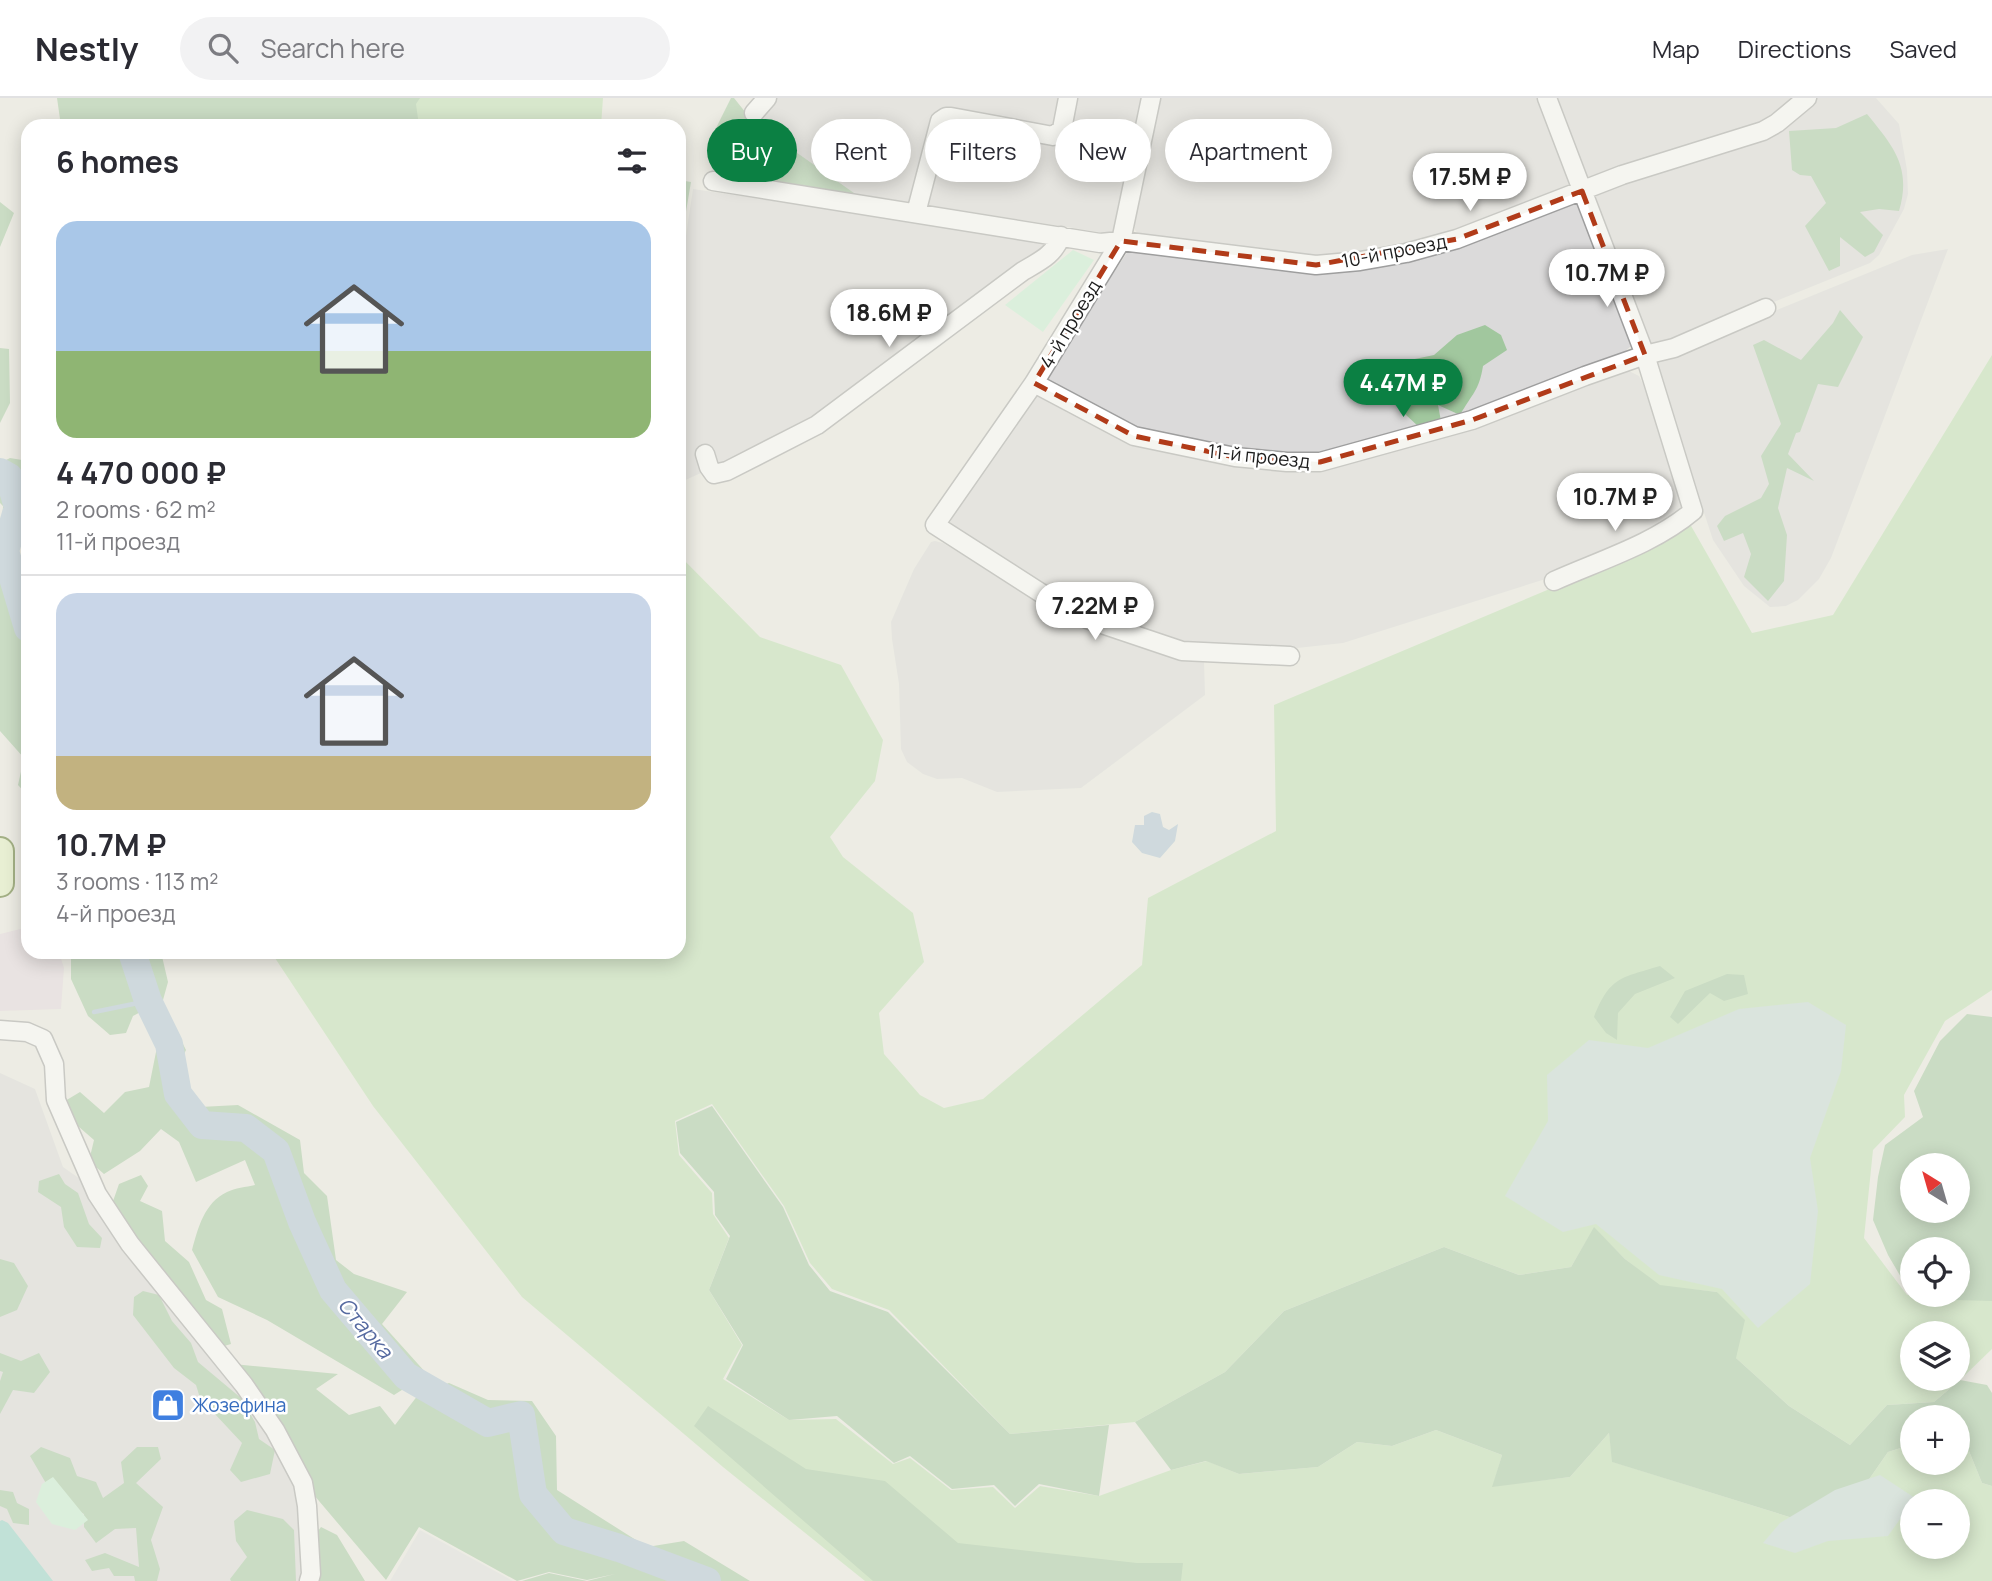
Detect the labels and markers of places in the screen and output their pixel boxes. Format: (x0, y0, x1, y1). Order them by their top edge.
pin: 17.5M ₽ (1405, 153, 1535, 213)
pin: 10.7M ₽ (1542, 250, 1672, 309)
pin: 18.6M ₽ (824, 289, 954, 349)
pin: 4.47M ₽ (1338, 360, 1468, 419)
pin: 10.7M ₽ (1550, 474, 1680, 533)
pin: 7.22M ₽ (1030, 582, 1160, 642)
shop icon: Жозефина (149, 1386, 187, 1424)
place label: Жозефина (192, 1392, 286, 1418)

